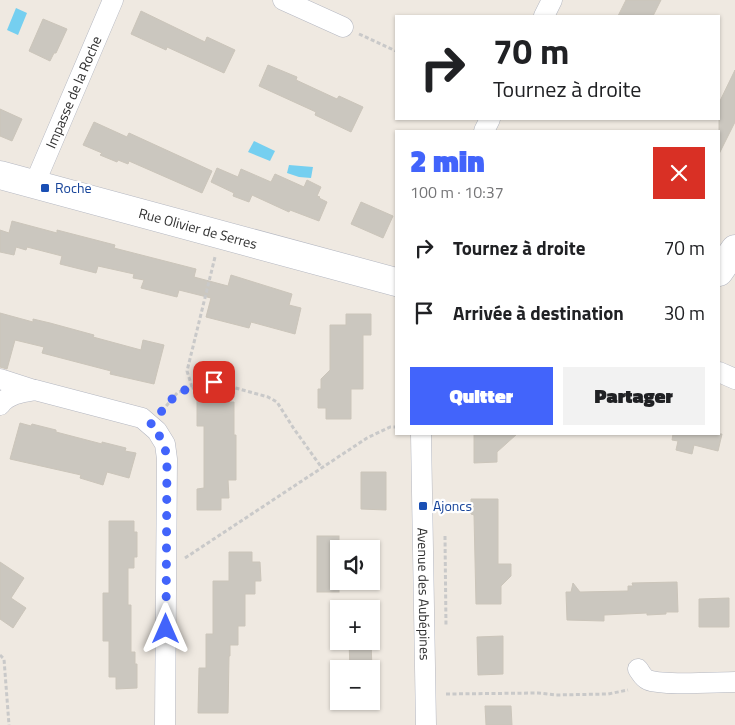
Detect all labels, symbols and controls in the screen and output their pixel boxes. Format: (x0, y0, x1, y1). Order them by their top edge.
text: 70 m (493, 24, 569, 78)
street label: Impasse de la Roche (40, 32, 106, 151)
icon: right (410, 35, 475, 100)
text: Tournez à droite (493, 72, 641, 106)
text: 2 min (410, 138, 485, 184)
button: close (653, 147, 705, 199)
place label: Roche (55, 177, 92, 198)
text: 100 m · 10:37 (410, 180, 504, 204)
marker: Roche (39, 182, 51, 194)
street label: Rue Olivier de Serres (136, 202, 260, 254)
text: Tournez à droite (453, 233, 585, 262)
text: 70 m (664, 233, 705, 262)
icon: right (410, 234, 438, 262)
text: Arrivée à destination (453, 298, 624, 327)
text: 30 m (664, 298, 705, 327)
icon: arrive (410, 299, 438, 327)
pin (193, 361, 235, 403)
button: Quitter (410, 367, 553, 425)
button: Partager (563, 367, 705, 425)
icon: arrive (200, 368, 228, 396)
place label: Ajoncs (433, 495, 472, 516)
marker: Ajoncs (417, 500, 429, 512)
street label: Avenue des Aubépines (413, 527, 436, 661)
map controls (330, 540, 380, 710)
button: sound (330, 540, 380, 590)
button: + (330, 600, 380, 650)
position arrow (139, 602, 191, 654)
button: − (330, 660, 380, 710)

